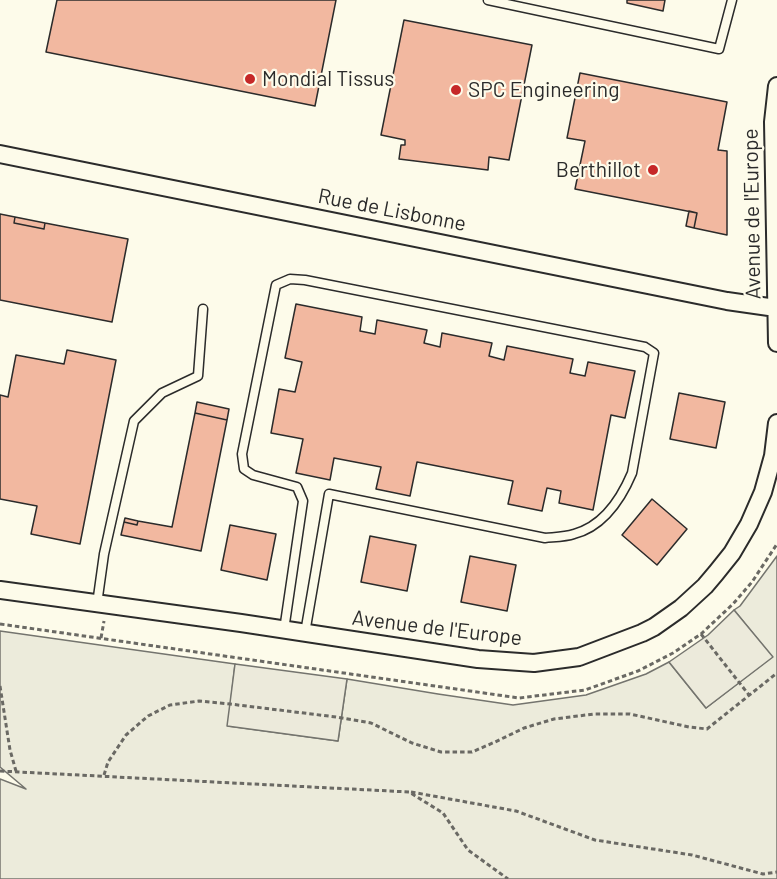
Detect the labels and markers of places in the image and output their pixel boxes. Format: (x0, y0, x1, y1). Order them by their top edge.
place label: Mondial Tissus (262, 66, 394, 92)
marker: Mondial Tissus (243, 72, 257, 86)
place label: SPC Engineering (468, 77, 619, 103)
marker: SPC Engineering (449, 83, 463, 97)
place label: Berthillot (556, 157, 641, 183)
marker: Berthillot (646, 163, 660, 177)

